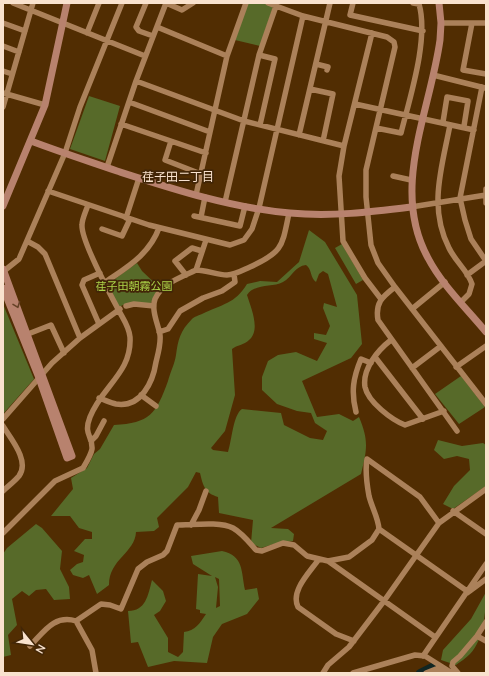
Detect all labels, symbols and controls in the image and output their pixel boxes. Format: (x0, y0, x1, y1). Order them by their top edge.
district label: 荏子田二丁目 (142, 169, 214, 185)
park label: 荏子田朝霧公園 (96, 279, 173, 294)
one-way arrow (13, 302, 21, 309)
north arrow (12, 624, 52, 664)
text: N (32, 641, 49, 656)

